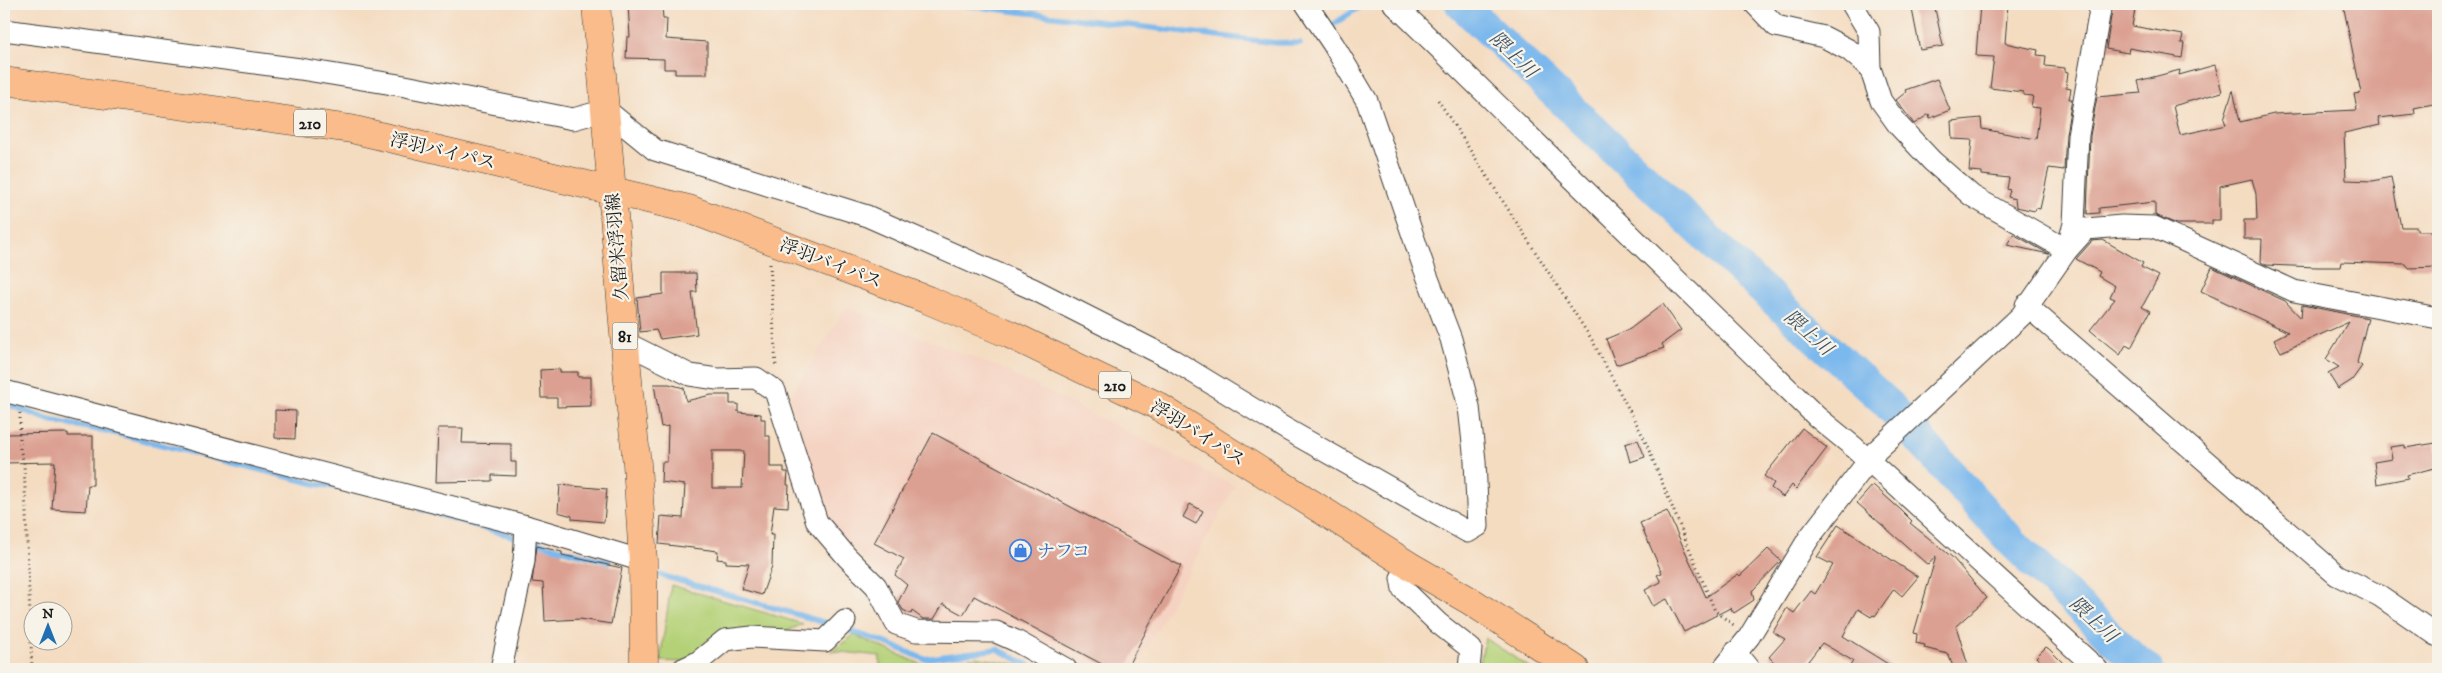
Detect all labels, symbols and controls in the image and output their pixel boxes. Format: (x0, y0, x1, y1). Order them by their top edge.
water label: 隈上川 (1484, 27, 1543, 85)
road number: 210 (294, 110, 326, 136)
street label: 浮羽バイパス (388, 129, 498, 175)
street label: 久留米浮羽線 (602, 192, 634, 302)
street label: 浮羽バイパス (776, 234, 885, 293)
water label: 隈上川 (1779, 305, 1838, 362)
road number: 81 (612, 322, 638, 350)
road number: 210 (1099, 372, 1131, 398)
street label: 浮羽バイパス (1146, 396, 1249, 472)
shop icon: ナフコ (1009, 539, 1033, 563)
place label: ナフコ (1037, 541, 1090, 563)
water label: 隈上川 (2064, 592, 2123, 649)
north arrow (22, 600, 72, 650)
text: N (42, 605, 54, 623)

